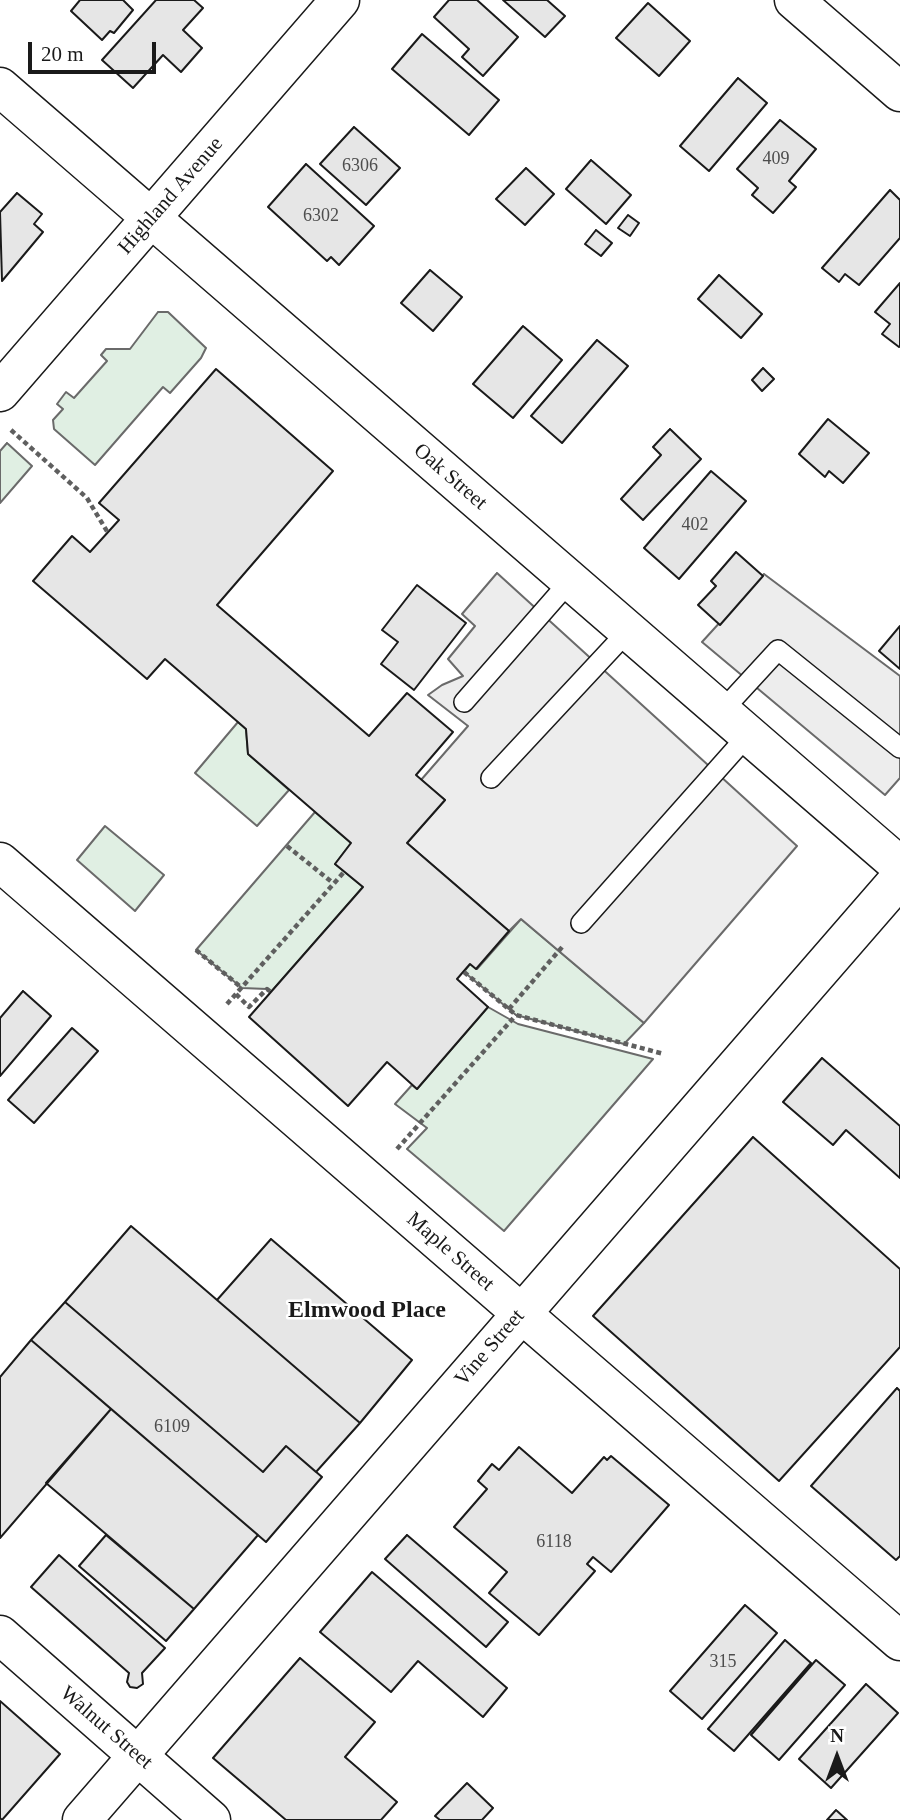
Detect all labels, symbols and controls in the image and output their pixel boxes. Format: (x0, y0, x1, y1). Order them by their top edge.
scale bar (32, 28, 159, 72)
text: 20 m (41, 42, 84, 66)
street label: Highland Avenue (113, 132, 229, 260)
house number: 409 (762, 148, 790, 170)
house number: 6306 (342, 155, 378, 177)
house number: 6302 (303, 205, 339, 227)
street label: Oak Street (408, 438, 492, 516)
house number: 402 (682, 514, 708, 536)
street label: Maple Street (401, 1207, 499, 1297)
district label: Elmwood Place (288, 1297, 446, 1325)
street label: Vine Street (450, 1304, 530, 1392)
house number: 6109 (154, 1416, 190, 1438)
house number: 6118 (536, 1531, 572, 1553)
house number: 315 (710, 1651, 736, 1673)
street label: Walnut Street (55, 1681, 157, 1775)
north arrow (802, 1722, 872, 1792)
text: N (830, 1725, 844, 1746)

